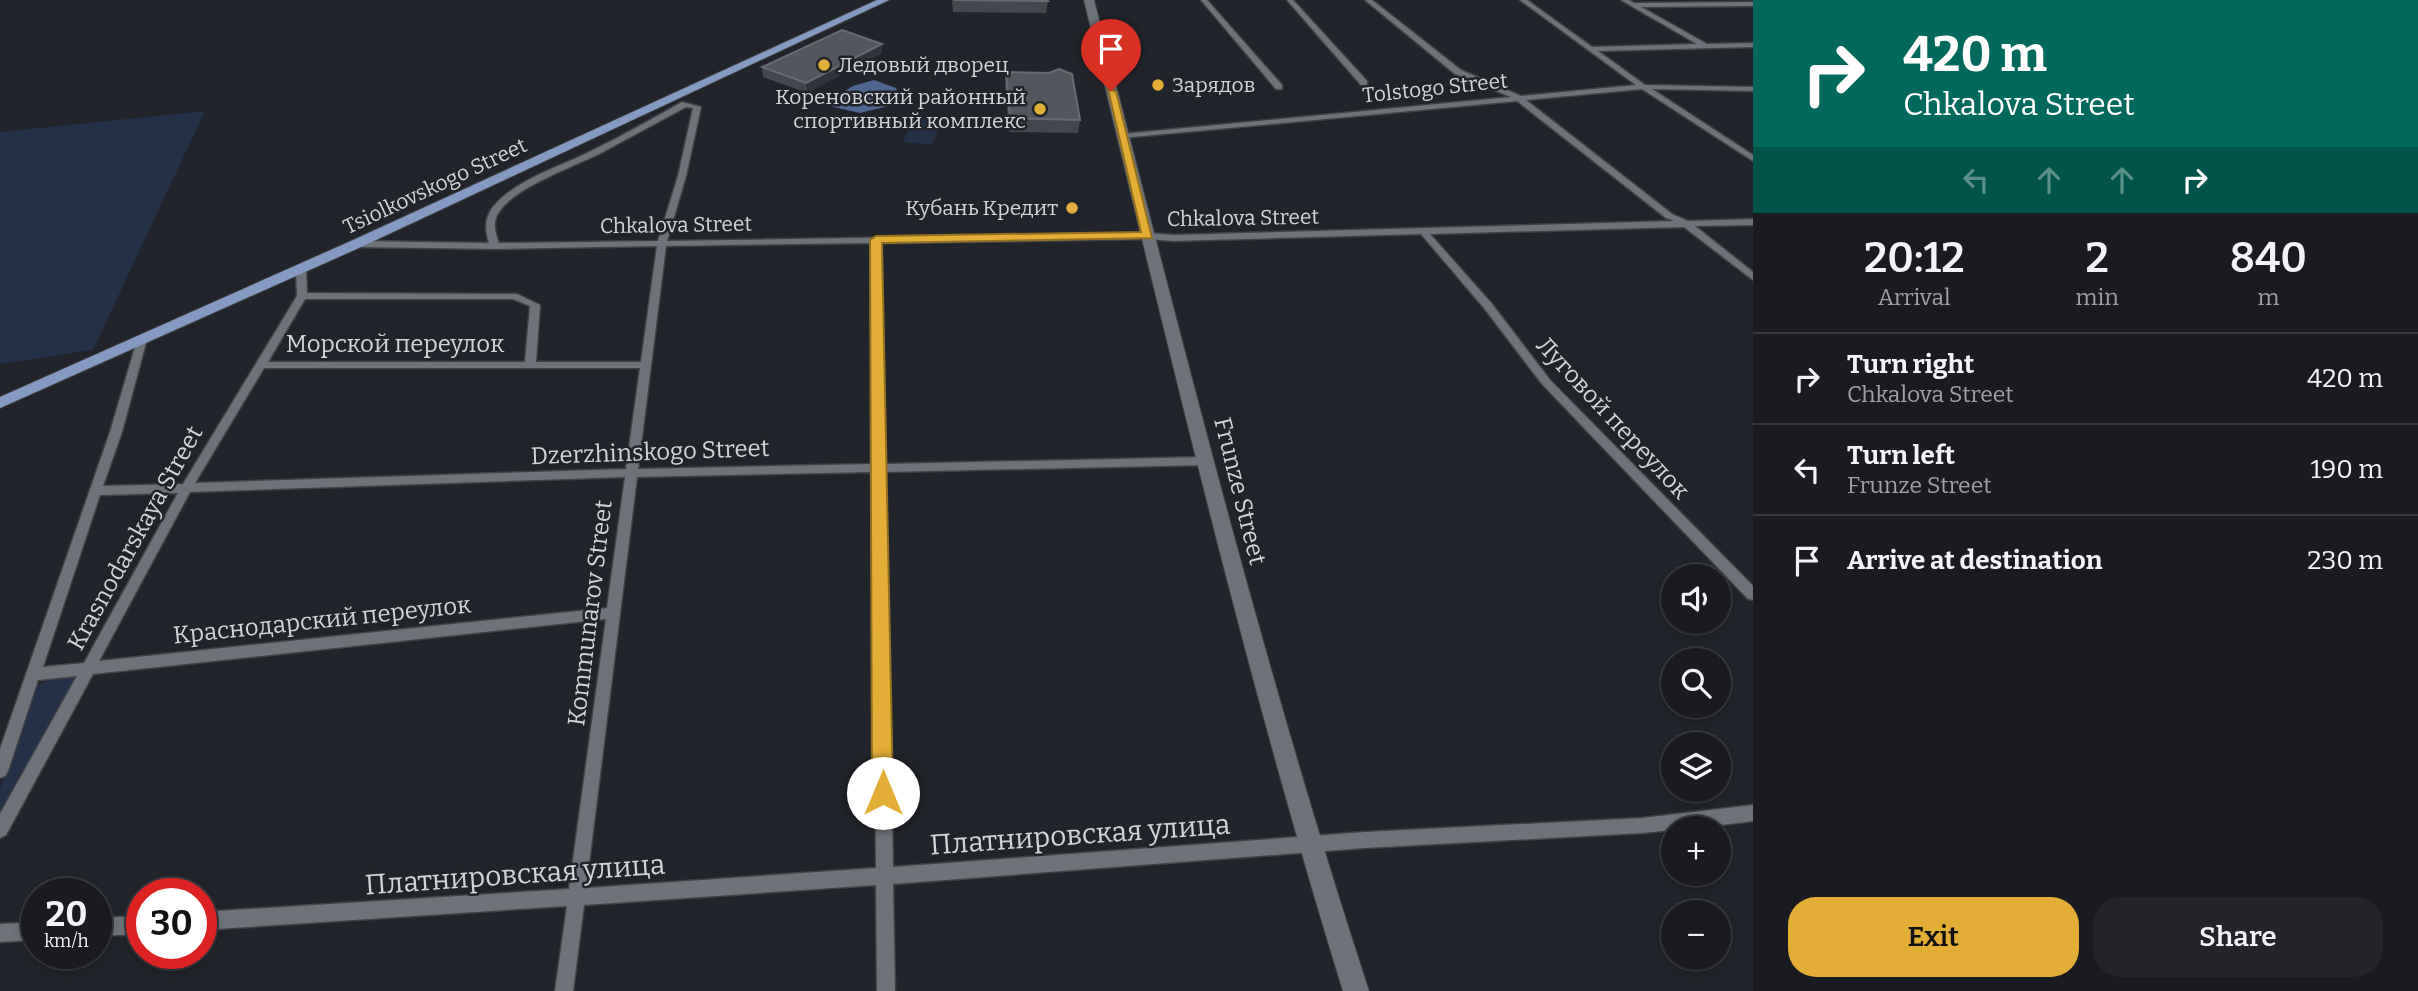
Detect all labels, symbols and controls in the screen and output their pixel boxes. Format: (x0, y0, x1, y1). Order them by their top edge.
pin (1081, 19, 1141, 91)
text: 420 m (1903, 25, 2047, 84)
icon: right (1788, 28, 1879, 119)
icon: arrive (1092, 30, 1130, 68)
place label: Ледовый дворец (838, 52, 1009, 78)
marker: Ледовый дворец (816, 57, 832, 73)
street label: Tolstogo Street (1361, 67, 1509, 109)
place label: Зарядов (1172, 72, 1255, 98)
marker: Зарядов (1150, 77, 1166, 93)
place label: Кореновский районный спортивный комплекс (775, 84, 1026, 134)
text: Chkalova Street (1903, 85, 2135, 123)
marker: Кореновский районный спортивный комплекс (1032, 101, 1048, 117)
street label: Tsiolkovskogo Street (339, 132, 531, 240)
icon: left (1957, 161, 1995, 199)
icon: ahead (2030, 161, 2068, 199)
icon: ahead (2103, 161, 2141, 199)
icon: right (2176, 161, 2214, 199)
place label: Кубань Кредит (905, 195, 1058, 221)
marker: Кубань Кредит (1064, 200, 1080, 216)
street label: Chkalova Street (1167, 204, 1320, 232)
street label: Chkalova Street (600, 211, 753, 239)
text: 20:12 (1864, 233, 1965, 283)
text: 2 (2086, 233, 2109, 283)
text: 840 (2230, 233, 2307, 283)
text: Arrival (1878, 283, 1951, 311)
text: min (2076, 283, 2119, 311)
text: m (2257, 283, 2279, 311)
street label: Морской переулок (286, 330, 504, 358)
street label: Луговой переулок (1531, 331, 1695, 505)
text: Turn right (1847, 349, 1974, 380)
icon: right (1788, 360, 1826, 398)
text: 420 m (2307, 363, 2383, 394)
text: Chkalova Street (1847, 380, 2014, 408)
street label: Frunze Street (1208, 414, 1272, 568)
street label: Krasnodarskaya Street (62, 421, 209, 655)
street label: Dzerzhinskogo Street (530, 434, 770, 470)
text: Turn left (1847, 440, 1955, 471)
icon: left (1788, 451, 1826, 489)
text: 190 m (2311, 454, 2383, 485)
text: Frunze Street (1847, 471, 1992, 499)
street label: Kommunarov Street (562, 498, 618, 728)
icon: arrive (1788, 542, 1826, 580)
text: Arrive at destination (1847, 545, 2102, 576)
text: 230 m (2307, 545, 2383, 576)
map controls (1661, 564, 1731, 970)
button: sound (1661, 564, 1731, 634)
street label: Краснодарский переулок (172, 590, 472, 650)
button: search (1661, 648, 1731, 718)
button: layers (1661, 732, 1731, 802)
position arrow (846, 756, 920, 830)
street label: Платнировская улица (929, 808, 1231, 861)
button: + (1661, 816, 1731, 886)
street label: Платнировская улица (364, 848, 666, 901)
speed limit sign: 30 (126, 878, 217, 969)
text: 20 (46, 893, 87, 935)
button: Exit (1788, 897, 2079, 977)
button: Share (2093, 897, 2383, 977)
button: − (1661, 900, 1731, 970)
text: km/h (44, 930, 89, 952)

